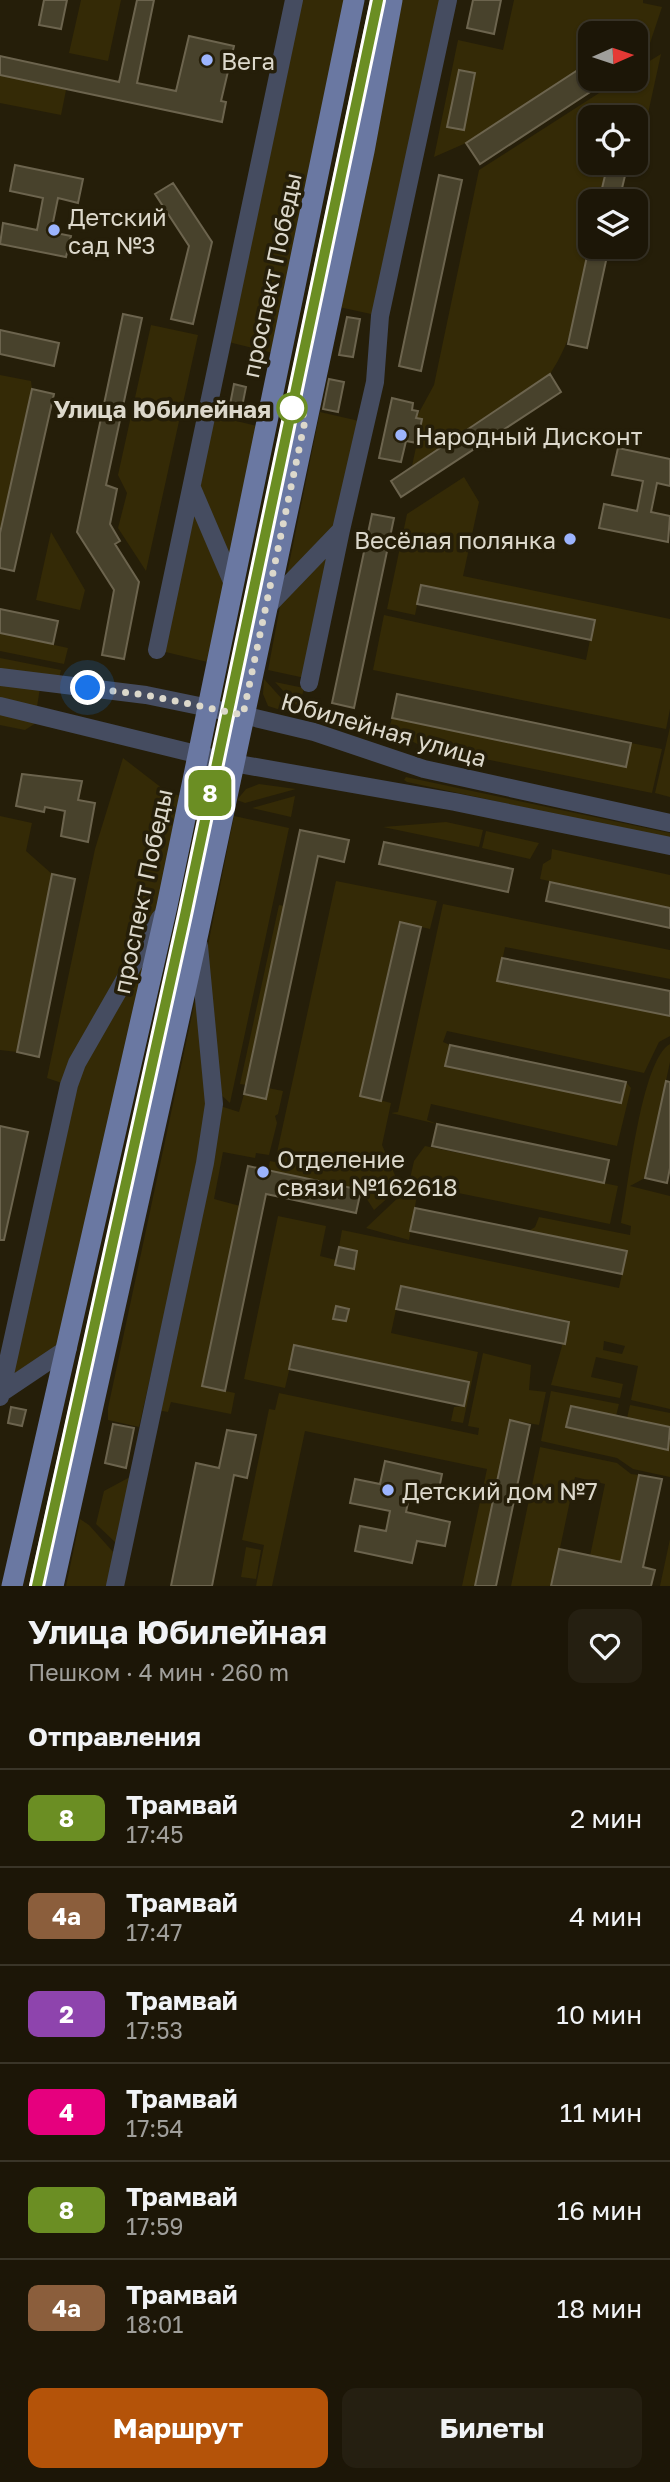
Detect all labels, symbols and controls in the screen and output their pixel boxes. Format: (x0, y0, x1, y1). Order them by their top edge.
north arrow (578, 21, 648, 91)
map controls (578, 21, 648, 259)
place label: Вега (221, 46, 275, 75)
marker: Вега (199, 52, 215, 68)
button: locate (578, 105, 648, 175)
street label: проспект Победы (235, 170, 307, 380)
button: layers (578, 189, 648, 259)
place label: Детский сад №3 (68, 202, 167, 259)
marker: Детский сад №3 (46, 222, 62, 238)
marker: Улица Юбилейная (277, 393, 307, 423)
place label: Улица Юбилейная (53, 394, 271, 423)
place label: Народный Дисконт (415, 421, 643, 450)
marker: Народный Дисконт (393, 427, 409, 443)
place label: Весёлая полянка (354, 525, 556, 554)
marker: Весёлая полянка (562, 531, 578, 547)
your location (70, 670, 105, 705)
street label: Юбилейная улица (278, 686, 490, 772)
line badge: 8 (187, 770, 233, 816)
text: 8 (202, 778, 218, 807)
street label: проспект Победы (106, 786, 178, 996)
place label: Отделение связи №162618 (277, 1144, 458, 1201)
marker: Отделение связи №162618 (255, 1164, 271, 1180)
place label: Детский дом №7 (402, 1476, 598, 1505)
marker: Детский дом №7 (380, 1482, 396, 1498)
button: heart (568, 1609, 642, 1683)
text: Улица Юбилейная (28, 1612, 327, 1651)
text: Пешком · 4 мин · 260 m (28, 1658, 289, 1686)
text: Отправления (28, 1721, 201, 1752)
text: Трамвай (126, 1789, 238, 1820)
text: 8 (59, 1803, 74, 1832)
text: 2 мин (570, 1803, 642, 1834)
text: 17:45 (126, 1820, 184, 1848)
text: Трамвай (126, 1887, 238, 1918)
text: 4а (52, 1901, 81, 1930)
text: 4 мин (569, 1901, 642, 1932)
text: 17:47 (126, 1918, 182, 1946)
text: Трамвай (126, 1985, 238, 2016)
text: 2 (59, 1999, 74, 2028)
text: 10 мин (556, 1999, 642, 2030)
text: 17:53 (126, 2016, 183, 2044)
text: Трамвай (126, 2083, 238, 2114)
text: 4 (59, 2097, 74, 2126)
text: 11 мин (560, 2097, 642, 2128)
text: 17:54 (126, 2114, 184, 2142)
text: Трамвай (126, 2181, 238, 2212)
text: 8 (59, 2195, 74, 2224)
text: 16 мин (557, 2195, 642, 2226)
text: 17:59 (126, 2212, 184, 2240)
text: Трамвай (126, 2279, 238, 2310)
text: 4а (52, 2293, 81, 2322)
text: 18 мин (557, 2293, 642, 2324)
text: 18:01 (126, 2310, 184, 2338)
button: Маршрут (28, 2388, 328, 2468)
button: Билеты (342, 2388, 642, 2468)

